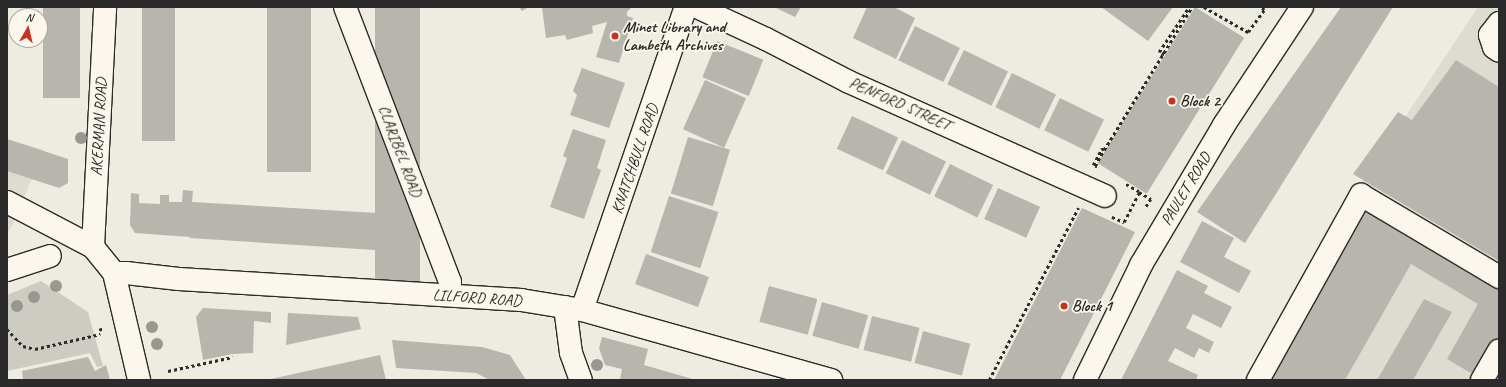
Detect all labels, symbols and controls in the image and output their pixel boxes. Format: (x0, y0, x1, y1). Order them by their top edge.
north arrow (8, 8, 48, 48)
text: N (25, 10, 34, 25)
place label: Minet Library and Lambeth Archives (623, 17, 725, 55)
marker: Minet Library and Lambeth Archives (610, 31, 620, 41)
street label: PENFORD STREET (846, 73, 954, 135)
street label: AKERMAN ROAD (87, 77, 111, 177)
place label: Block 2 (1180, 91, 1220, 111)
marker: Block 2 (1167, 96, 1177, 106)
street label: KNATCHBULL ROAD (607, 101, 663, 217)
street label: CLARIBEL ROAD (374, 102, 426, 200)
street label: PAULET ROAD (1157, 149, 1215, 229)
street label: LILFORD ROAD (432, 285, 522, 311)
place label: Block 1 (1072, 296, 1112, 316)
marker: Block 1 (1059, 301, 1069, 311)

